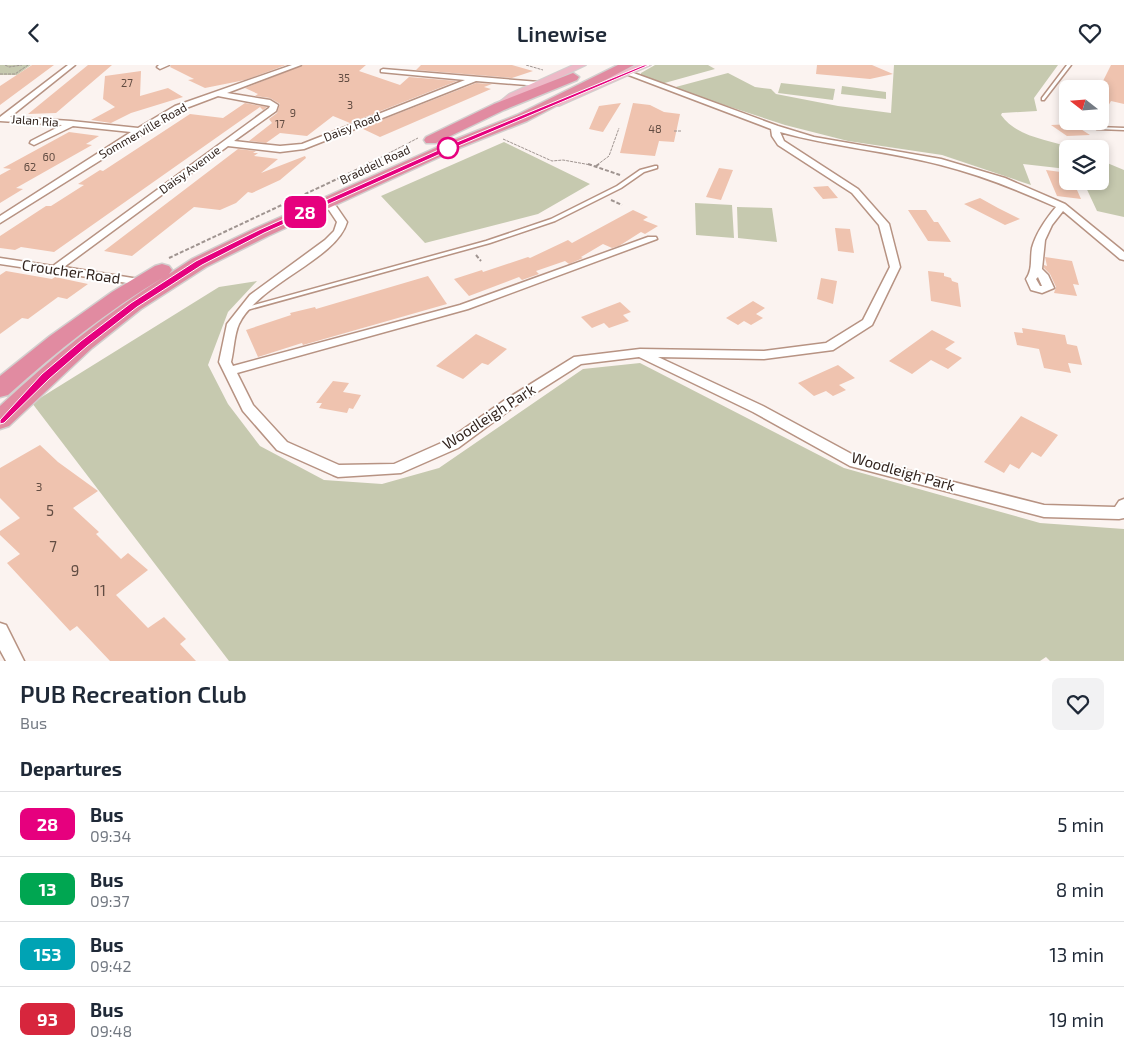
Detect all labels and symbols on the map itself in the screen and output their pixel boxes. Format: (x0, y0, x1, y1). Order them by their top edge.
house number: 35 (338, 71, 350, 84)
house number: 27 (121, 76, 133, 89)
north arrow (1059, 80, 1109, 130)
house number: 3 (347, 98, 353, 111)
street label: Sommerville Road (96, 99, 189, 161)
house number: 9 (290, 106, 296, 119)
street label: Daisy Road (321, 108, 382, 144)
street label: Jalan Ria (11, 111, 59, 129)
house number: 17 (275, 117, 285, 130)
house number: 48 (648, 122, 662, 135)
unlabelled marker (437, 137, 459, 159)
street label: Daisy Avenue (156, 142, 223, 196)
street label: Braddell Road (337, 142, 412, 187)
house number: 60 (43, 150, 55, 163)
house number: 62 (24, 160, 36, 173)
line badge: 28 (282, 196, 328, 228)
street label: Croucher Road (21, 255, 121, 287)
street label: Woodleigh Park (439, 379, 538, 453)
street label: Woodleigh Park (849, 448, 957, 495)
house number: 3 (36, 479, 42, 493)
house number: 5 (46, 501, 54, 519)
house number: 7 (49, 537, 57, 555)
house number: 9 (71, 561, 79, 579)
house number: 11 (94, 581, 106, 599)

